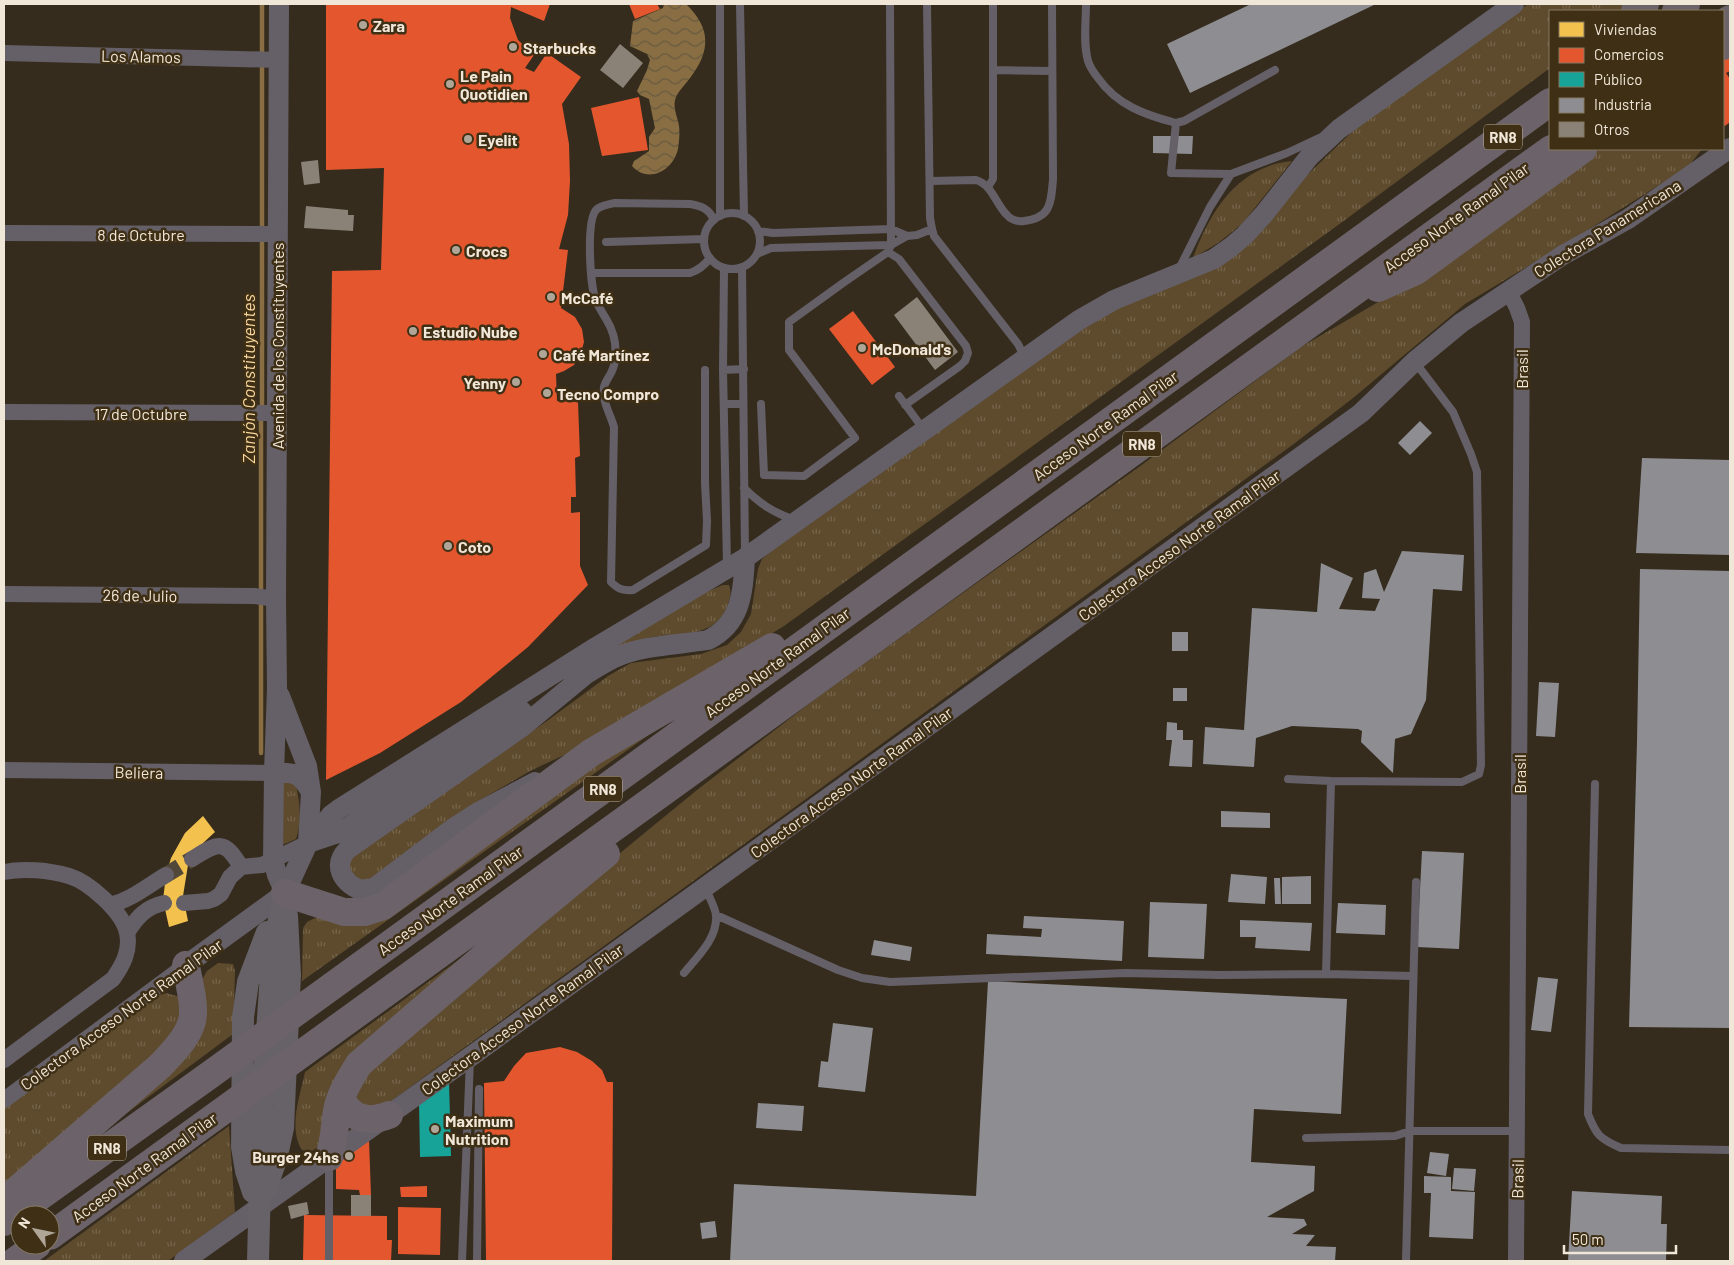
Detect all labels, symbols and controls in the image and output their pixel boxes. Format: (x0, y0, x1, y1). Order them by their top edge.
legend (1549, 10, 1724, 150)
place label: Zara (373, 16, 405, 35)
marker: Zara (357, 19, 369, 31)
text: Viviendas (1594, 20, 1657, 38)
place label: Starbucks (523, 38, 596, 57)
marker: Starbucks (507, 41, 519, 53)
text: Comercios (1594, 45, 1664, 63)
street label: Los Alamos (101, 46, 181, 66)
place label: Le Pain Quotidien (460, 66, 528, 103)
text: Público (1594, 70, 1642, 88)
marker: Le Pain Quotidien (444, 78, 456, 90)
text: Industria (1594, 95, 1652, 113)
text: Otros (1594, 120, 1630, 138)
road number: RN8 (1484, 124, 1522, 150)
place label: Eyelit (478, 130, 518, 149)
marker: Eyelit (462, 133, 474, 145)
street label: Acceso Norte Ramal Pilar (1380, 158, 1532, 276)
street label: Colectora Panamericana (1530, 175, 1684, 281)
street label: 8 de Octubre (97, 225, 185, 244)
place label: Crocs (466, 241, 507, 260)
street label: Avenida de los Constituyentes (268, 243, 287, 449)
marker: Crocs (450, 244, 462, 256)
place label: McCafé (561, 288, 614, 307)
marker: McCafé (545, 291, 557, 303)
water label: Zanjón Constituyentes (237, 294, 259, 464)
place label: Estudio Nube (423, 322, 518, 341)
marker: Estudio Nube (407, 325, 419, 337)
place label: McDonald's (872, 339, 951, 358)
marker: McDonald's (856, 342, 868, 354)
place label: Café Martínez (553, 345, 649, 364)
marker: Café Martínez (537, 348, 549, 360)
street label: Brasil (1512, 349, 1531, 389)
street label: Acceso Norte Ramal Pilar (1029, 366, 1181, 484)
place label: Yenny (463, 373, 506, 392)
marker: Yenny (510, 376, 522, 388)
place label: Tecno Compro (557, 384, 659, 403)
marker: Tecno Compro (541, 387, 553, 399)
street label: 17 de Octubre (95, 404, 187, 423)
road number: RN8 (1123, 432, 1161, 456)
street label: Colectora Acceso Norte Ramal Pilar (1074, 465, 1284, 625)
place label: Coto (458, 537, 491, 556)
marker: Coto (442, 540, 454, 552)
street label: 26 de Julio (102, 585, 178, 605)
street label: Acceso Norte Ramal Pilar (701, 603, 853, 721)
street label: Colectora Acceso Norte Ramal Pilar (746, 702, 956, 862)
street label: Brasil (1510, 754, 1529, 794)
street label: Beliera (114, 762, 164, 782)
road number: RN8 (584, 776, 622, 802)
street label: Acceso Norte Ramal Pilar (374, 841, 526, 959)
street label: Colectora Acceso Norte Ramal Pilar (16, 934, 226, 1094)
street label: Colectora Acceso Norte Ramal Pilar (417, 939, 627, 1099)
street label: Acceso Norte Ramal Pilar (68, 1108, 220, 1226)
place label: Maximum Nutrition (445, 1111, 513, 1148)
marker: Maximum Nutrition (429, 1123, 441, 1135)
road number: RN8 (88, 1136, 126, 1160)
place label: Burger 24hs (252, 1147, 339, 1166)
marker: Burger 24hs (343, 1150, 355, 1162)
street label: Brasil (1507, 1159, 1527, 1199)
north arrow (10, 1205, 60, 1255)
text: N (14, 1214, 33, 1231)
scale bar (1564, 1222, 1676, 1254)
text: 50 m (1572, 1230, 1604, 1248)

